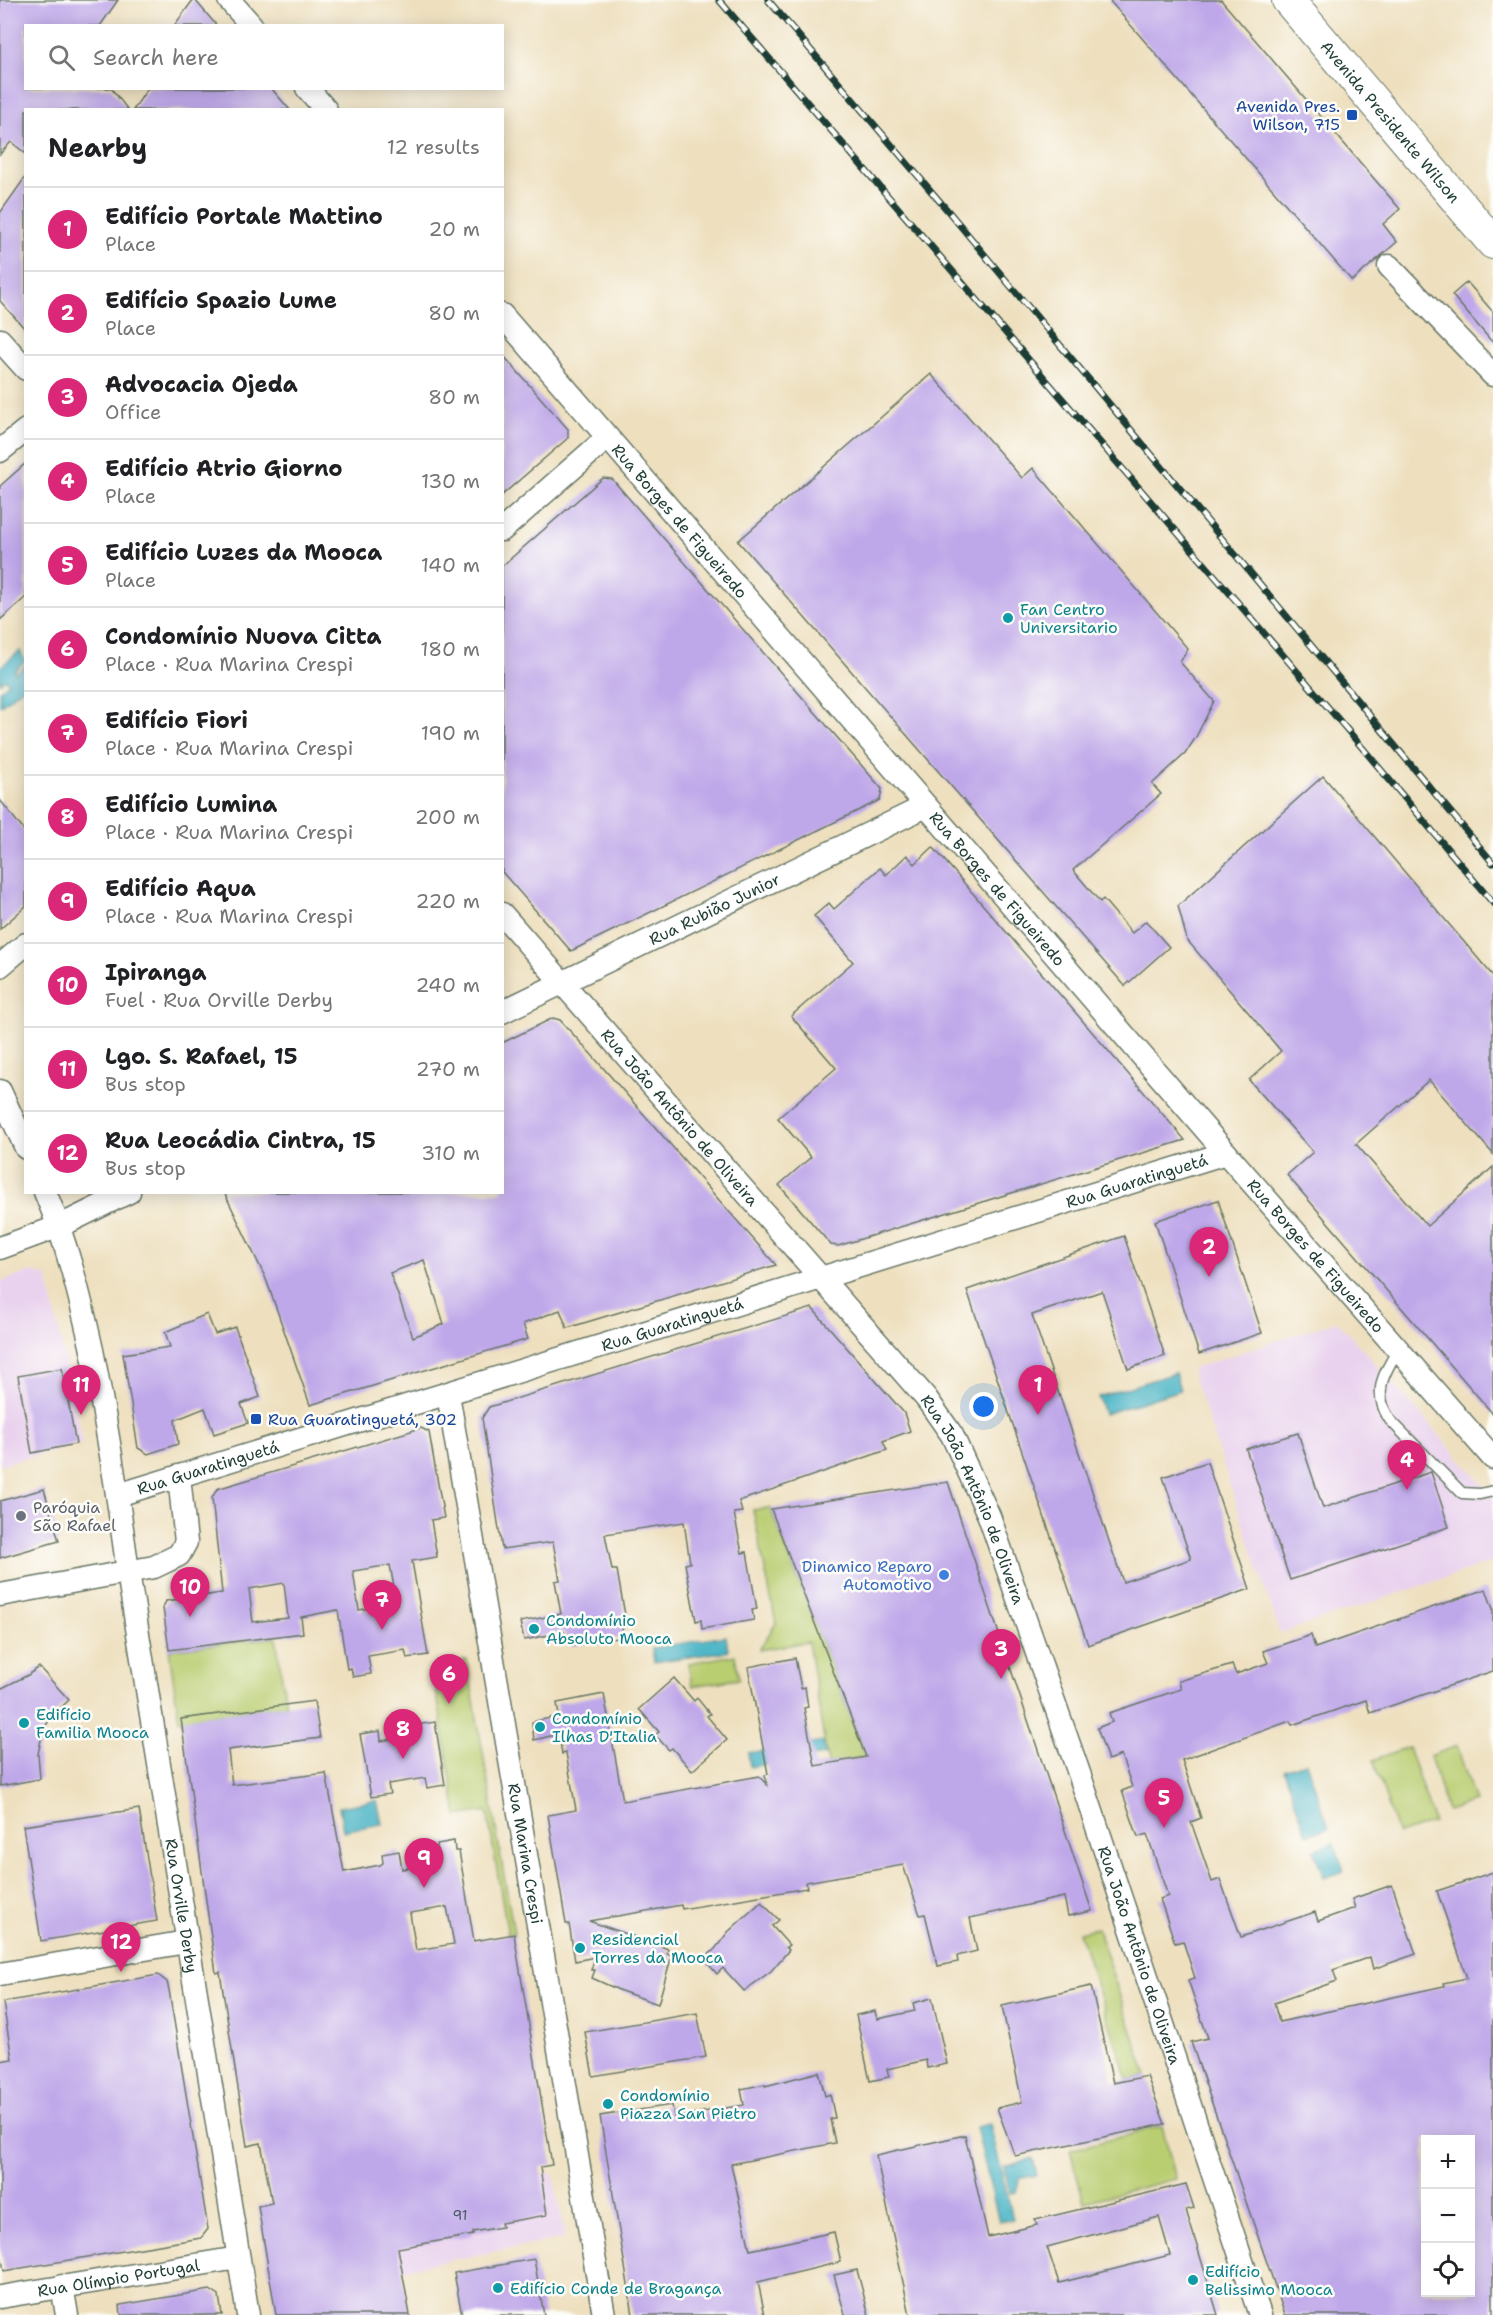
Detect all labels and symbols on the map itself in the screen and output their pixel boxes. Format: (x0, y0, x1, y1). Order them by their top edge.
street label: Avenida Presidente Wilson (1316, 36, 1465, 207)
place label: Avenida Pres. Wilson, 715 (1236, 96, 1340, 135)
marker: Avenida Pres. Wilson, 715 (1345, 108, 1359, 122)
street label: Rua Borges de Figueiredo (607, 439, 752, 602)
place label: Fan Centro Universitario (1020, 599, 1118, 638)
marker: Fan Centro Universitario (1001, 611, 1015, 625)
street label: Rua Borges de Figueiredo (925, 807, 1070, 970)
street label: Rua Rubião Junior (645, 868, 783, 950)
street label: Rua João Antônio de Oliveira (597, 1024, 763, 1210)
street label: Rua Guaratinguetá (1063, 1149, 1210, 1212)
street label: Rua Borges de Figueiredo (1243, 1174, 1389, 1337)
pin: 2 (1190, 1228, 1228, 1277)
street label: Rua Guaratinguetá (599, 1292, 746, 1356)
pin: 11 (62, 1366, 100, 1415)
pin: 1 (1018, 1366, 1058, 1415)
street label: Rua João Antônio de Oliveira (916, 1390, 1030, 1607)
your location (969, 1392, 998, 1421)
place label: Rua Guaratinguetá, 302 (268, 1409, 457, 1430)
marker: Rua Guaratinguetá, 302 (249, 1412, 263, 1426)
street label: Rua Guaratinguetá (134, 1436, 281, 1499)
pin: 4 (1388, 1440, 1426, 1490)
place label: Paróquia São Rafael (33, 1497, 116, 1536)
marker: Paróquia São Rafael (14, 1509, 28, 1523)
place label: Dinamico Reparo Automotivo (802, 1556, 932, 1595)
pin: 10 (170, 1568, 210, 1617)
marker: Dinamico Reparo Automotivo (937, 1568, 951, 1582)
pin: 7 (362, 1580, 401, 1630)
place label: Condomínio Absoluto Mooca (546, 1610, 672, 1649)
marker: Condomínio Absoluto Mooca (527, 1622, 541, 1636)
pin: 3 (982, 1630, 1020, 1679)
pin: 6 (430, 1654, 468, 1704)
place label: Edifício Familia Mooca (36, 1704, 149, 1743)
place label: Condomínio Ilhas D'Italia (552, 1708, 657, 1747)
pin: 8 (384, 1710, 422, 1759)
marker: Edifício Familia Mooca (17, 1716, 31, 1730)
marker: Condomínio Ilhas D'Italia (533, 1720, 547, 1734)
pin: 5 (1144, 1778, 1184, 1828)
street label: Rua Marina Crespi (504, 1781, 548, 1926)
street label: Rua Orville Derby (161, 1837, 203, 1974)
pin: 9 (404, 1838, 444, 1888)
street label: Rua João Antônio de Oliveira (1094, 1843, 1186, 2067)
pin: 12 (102, 1922, 140, 1972)
place label: Residencial Torres da Mooca (592, 1929, 723, 1968)
marker: Residencial Torres da Mooca (573, 1941, 587, 1955)
place label: Condomínio Piazza San Pietro (620, 2085, 756, 2124)
marker: Condomínio Piazza San Pietro (601, 2097, 615, 2111)
house number: 91 (452, 2206, 468, 2224)
street label: Rua Olímpio Portugal (36, 2254, 201, 2301)
place label: Edifício Belissimo Mooca (1205, 2261, 1333, 2300)
marker: Edifício Belissimo Mooca (1186, 2273, 1200, 2287)
place label: Edifício Conde de Bragança (510, 2278, 721, 2299)
marker: Edifício Conde de Bragança (491, 2281, 505, 2295)

